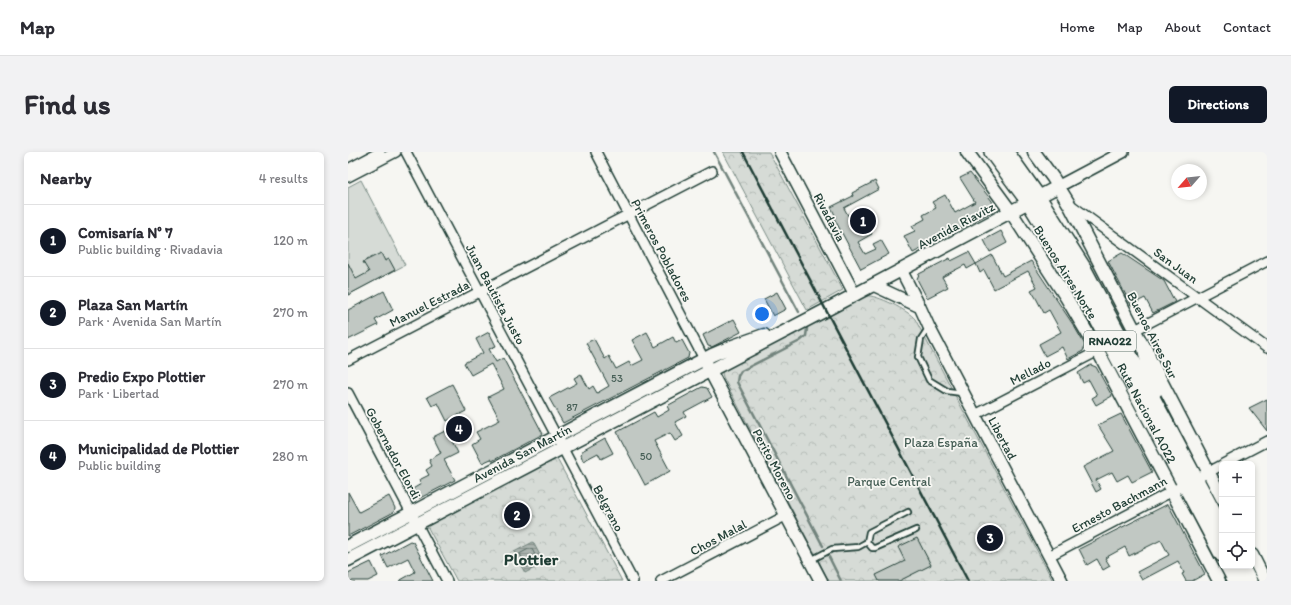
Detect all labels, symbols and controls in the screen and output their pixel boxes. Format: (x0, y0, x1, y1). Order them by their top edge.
text: Map (20, 16, 55, 39)
text: Home (1060, 19, 1095, 36)
text: Map (1117, 19, 1143, 36)
text: About (1165, 19, 1201, 36)
text: Contact (1223, 19, 1271, 36)
button: Directions (1169, 86, 1267, 123)
text: Find us (24, 87, 111, 121)
north arrow (1171, 164, 1207, 200)
text: Nearby (40, 168, 92, 188)
text: 4 results (259, 171, 308, 186)
street label: Rivadavia (810, 190, 849, 245)
street label: Primeros Pobladores (628, 196, 695, 304)
street label: Avenida Riavitz (915, 199, 997, 252)
pin: 1 (850, 206, 876, 236)
street label: Buenos Aires Norte (1031, 223, 1100, 322)
text: Comisaría N° 7 (78, 224, 173, 242)
text: 1 (50, 233, 56, 248)
text: 120 m (273, 233, 308, 248)
street label: Juan Bautista Justo (463, 241, 529, 347)
text: Public building · Rivadavia (78, 242, 223, 257)
street label: San Juan (1151, 244, 1201, 287)
street label: Manuel Estrada (387, 277, 472, 330)
street label: Buenos Aires Sur (1124, 289, 1181, 381)
text: Plaza San Martín (78, 296, 188, 314)
your location (752, 304, 772, 324)
text: 2 (50, 305, 56, 320)
text: 270 m (273, 305, 308, 320)
text: Park · Avenida San Martín (78, 314, 222, 329)
road number: RNA022 (1084, 331, 1136, 351)
street label: Mellado (1007, 355, 1054, 388)
street label: Ruta Nacional A022 (1114, 360, 1180, 466)
text: Predio Expo Plottier (78, 368, 205, 386)
house number: 53 (611, 372, 623, 385)
text: 3 (49, 377, 57, 392)
text: 270 m (273, 377, 308, 392)
text: Park · Libertad (78, 386, 159, 401)
house number: 87 (566, 401, 578, 414)
street label: Gobernador Elordi (363, 405, 424, 502)
pin: 4 (446, 414, 472, 444)
street label: Libertad (985, 414, 1020, 462)
street label: Avenida San Martín (471, 421, 574, 486)
street label: Perito Moreno (750, 426, 800, 503)
park label: Plaza España (904, 435, 978, 450)
text: Municipalidad de Plottier (78, 440, 239, 458)
text: 4 (49, 449, 57, 464)
text: 280 m (272, 449, 308, 464)
house number: 50 (640, 450, 652, 463)
text: Public building (78, 458, 161, 473)
map controls (1219, 461, 1255, 569)
button: + (1219, 461, 1255, 497)
street label: Ernesto Bachmann (1069, 473, 1170, 536)
park label: Parque Central (847, 474, 931, 489)
street label: Belgrano (590, 482, 627, 534)
button: − (1219, 497, 1255, 533)
pin: 2 (504, 500, 530, 530)
street label: Chos Malal (687, 516, 749, 559)
pin: 3 (977, 523, 1003, 553)
button: locate (1219, 533, 1255, 569)
district label: Plottier (504, 549, 559, 569)

